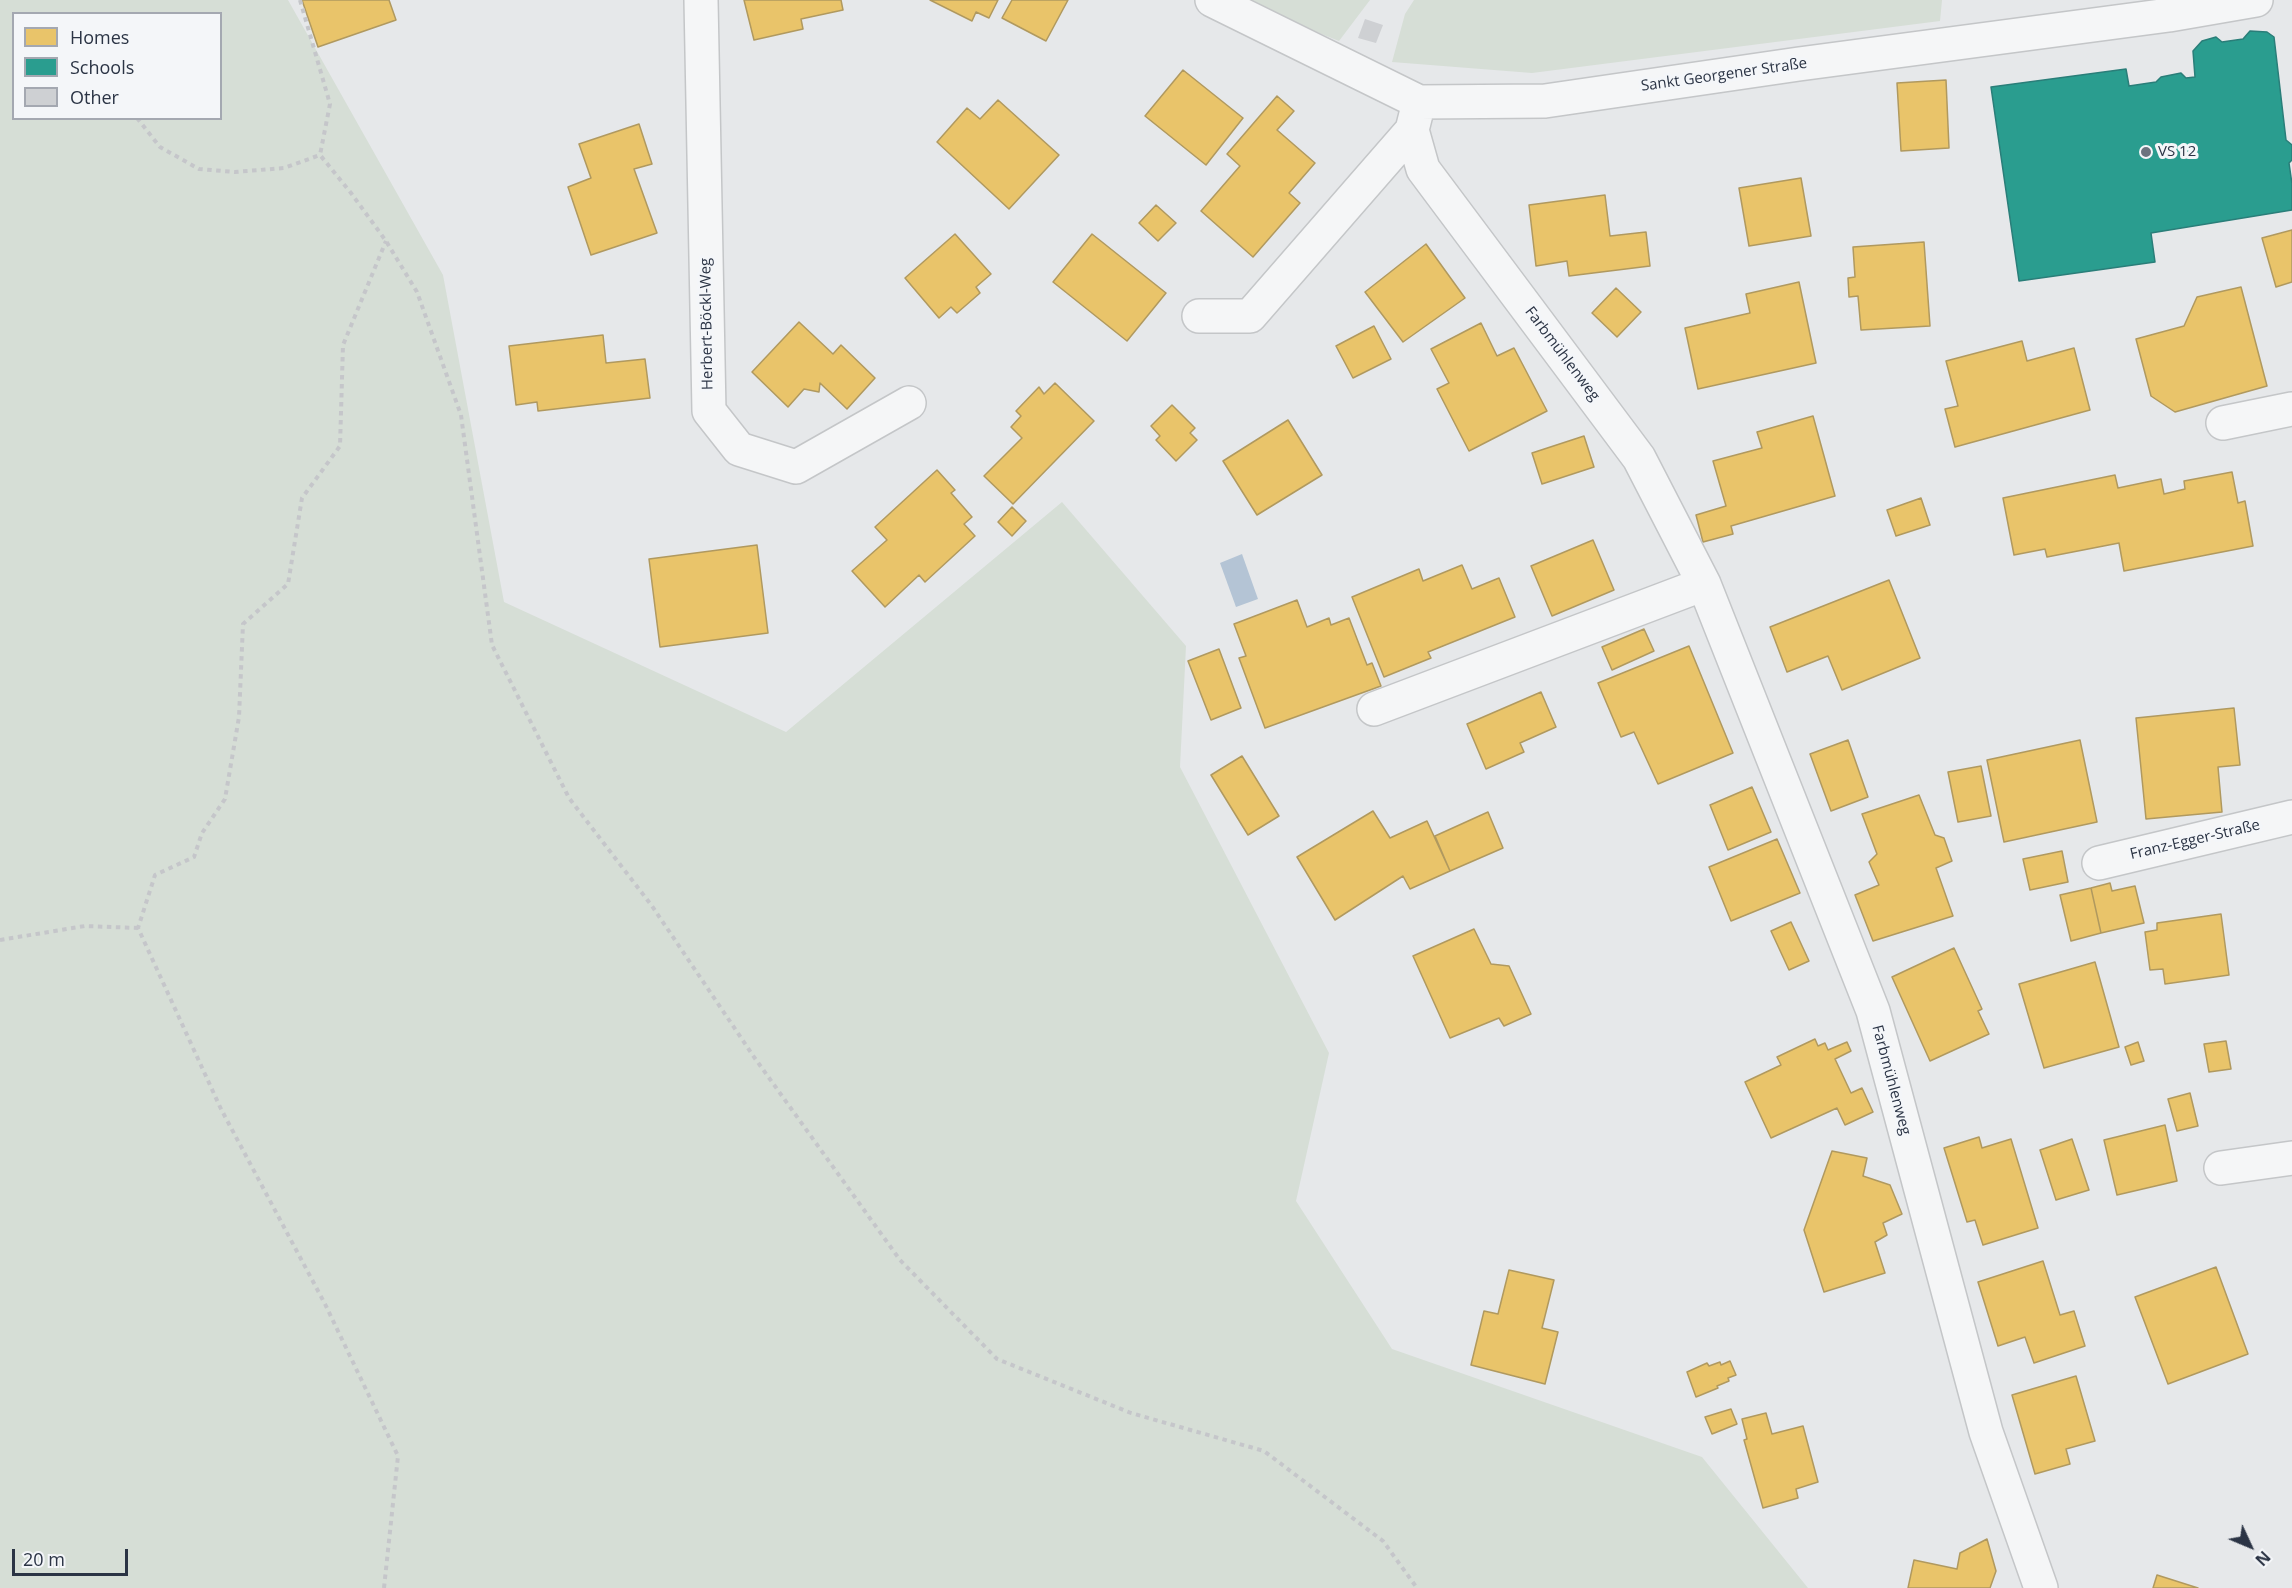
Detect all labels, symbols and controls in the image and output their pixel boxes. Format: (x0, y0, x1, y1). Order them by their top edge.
legend (12, 12, 222, 120)
text: Homes (70, 25, 129, 49)
street label: Sankt Georgener Straße (1640, 54, 1808, 96)
text: Schools (70, 55, 134, 79)
text: Other (70, 85, 119, 109)
place label: VS 12 (2158, 143, 2196, 161)
marker: VS 12 (2139, 145, 2153, 159)
street label: Herbert-Böckl-Weg (697, 258, 717, 390)
street label: Farbmühlenweg (1521, 303, 1603, 405)
street label: Franz-Egger-Straße (2128, 816, 2262, 864)
street label: Farbmühlenweg (1868, 1023, 1914, 1137)
north arrow (2220, 1516, 2280, 1576)
scale bar (15, 1537, 130, 1575)
text: N (2251, 1546, 2275, 1571)
text: 20 m (23, 1547, 65, 1571)

